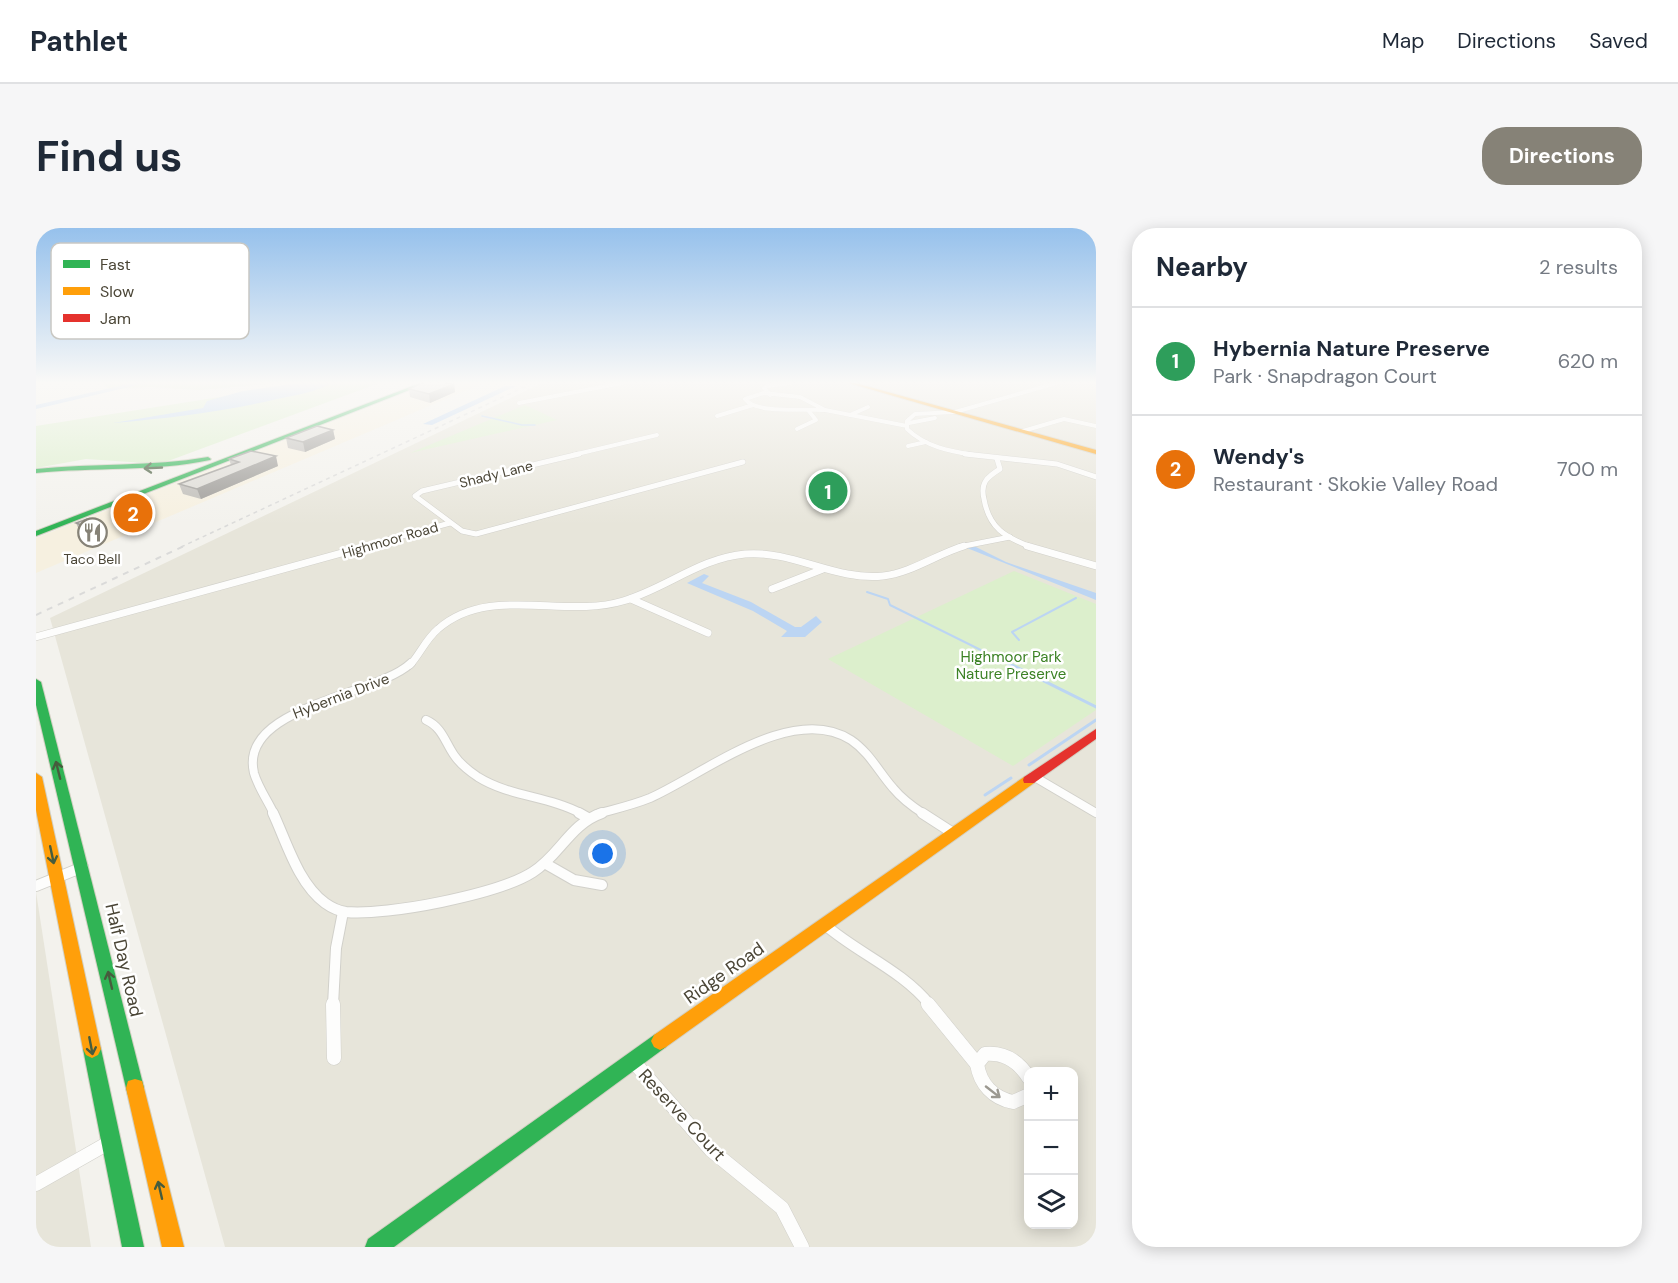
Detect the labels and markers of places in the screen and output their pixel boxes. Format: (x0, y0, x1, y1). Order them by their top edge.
pin: 1 (808, 468, 848, 514)
pin: 2 (114, 490, 152, 536)
restaurant icon: Taco Bell (76, 516, 108, 548)
place label: Taco Bell (63, 550, 121, 568)

